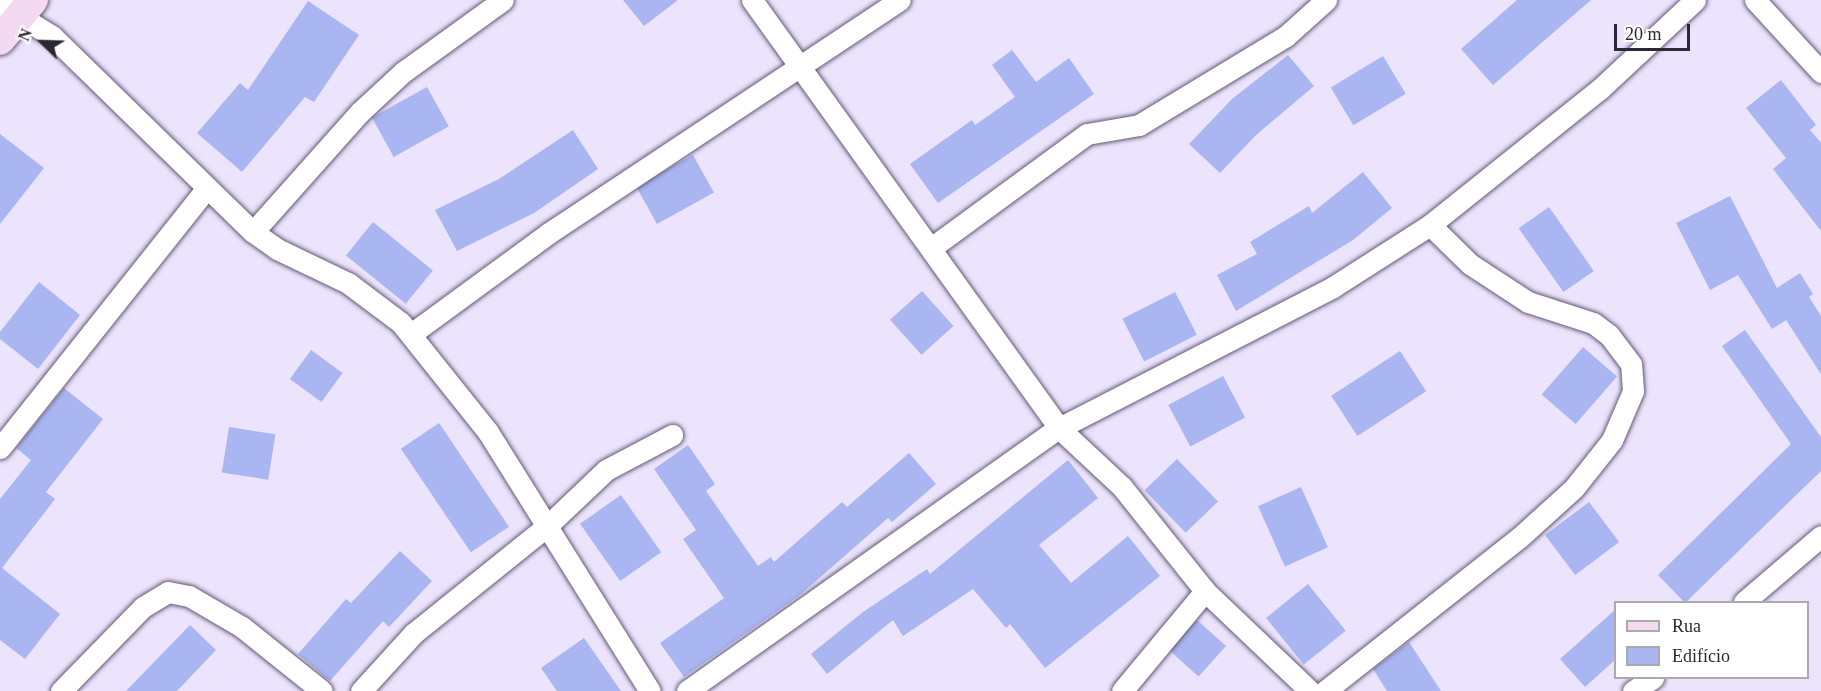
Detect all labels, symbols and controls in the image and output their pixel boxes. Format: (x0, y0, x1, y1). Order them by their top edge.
north arrow (12, 12, 72, 72)
scale bar (1617, 12, 1694, 50)
text: 20 m (1625, 24, 1662, 44)
text: N (15, 26, 35, 43)
legend (1614, 601, 1809, 679)
text: Rua (1672, 616, 1701, 636)
text: Edifício (1672, 646, 1730, 666)

